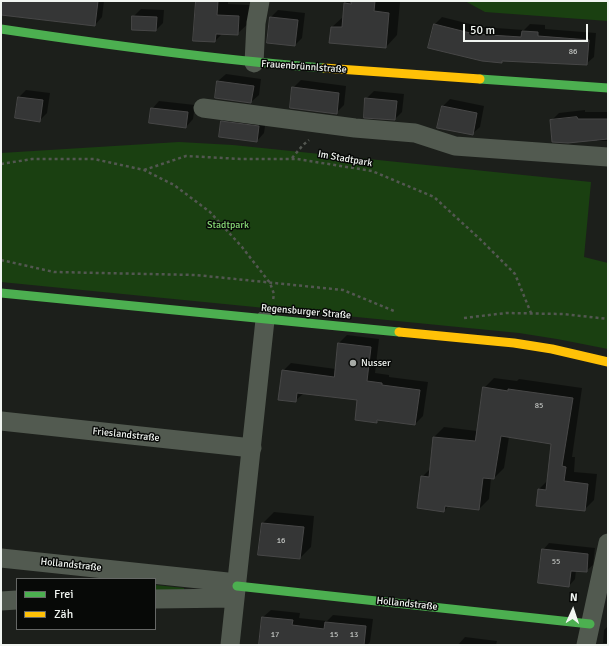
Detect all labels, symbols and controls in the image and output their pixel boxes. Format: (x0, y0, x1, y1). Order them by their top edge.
scale bar (465, 16, 590, 42)
text: 50 m (470, 23, 495, 38)
house number: 86 (569, 47, 577, 57)
street label: Frauenbrünnlstraße (261, 58, 347, 76)
street label: Im Stadtpark (317, 148, 373, 170)
park label: Stadtpark (207, 219, 249, 231)
street label: Regensburger Straße (260, 302, 352, 322)
place label: Nusser (361, 357, 391, 369)
marker: Nusser (348, 358, 358, 368)
house number: 85 (535, 401, 543, 411)
street label: Frieslandstraße (92, 426, 160, 444)
house number: 16 (277, 536, 285, 546)
street label: Hollandstraße (40, 556, 102, 574)
house number: 55 (552, 557, 560, 567)
legend (16, 578, 156, 630)
text: Frei (54, 587, 73, 602)
north arrow (553, 590, 593, 630)
text: N (569, 591, 578, 604)
street label: Hollandstraße (376, 595, 438, 613)
text: Zäh (54, 607, 73, 622)
house number: 17 (271, 630, 279, 640)
house number: 15 (330, 630, 338, 640)
house number: 13 (350, 630, 358, 640)

